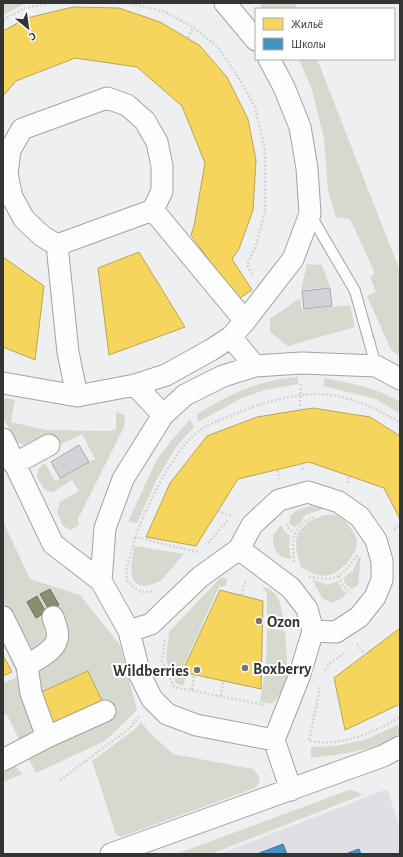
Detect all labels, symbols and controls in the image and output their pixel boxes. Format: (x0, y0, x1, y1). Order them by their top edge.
north arrow (8, 8, 48, 48)
legend (255, 8, 395, 60)
text: Жильё (291, 18, 323, 30)
text: С (27, 30, 38, 43)
text: Школы (291, 38, 326, 50)
place label: Ozon (267, 614, 300, 630)
marker: Ozon (254, 616, 264, 626)
place label: Boxberry (253, 661, 312, 678)
place label: Wildberries (113, 663, 189, 679)
marker: Boxberry (240, 663, 250, 673)
marker: Wildberries (192, 665, 202, 675)

